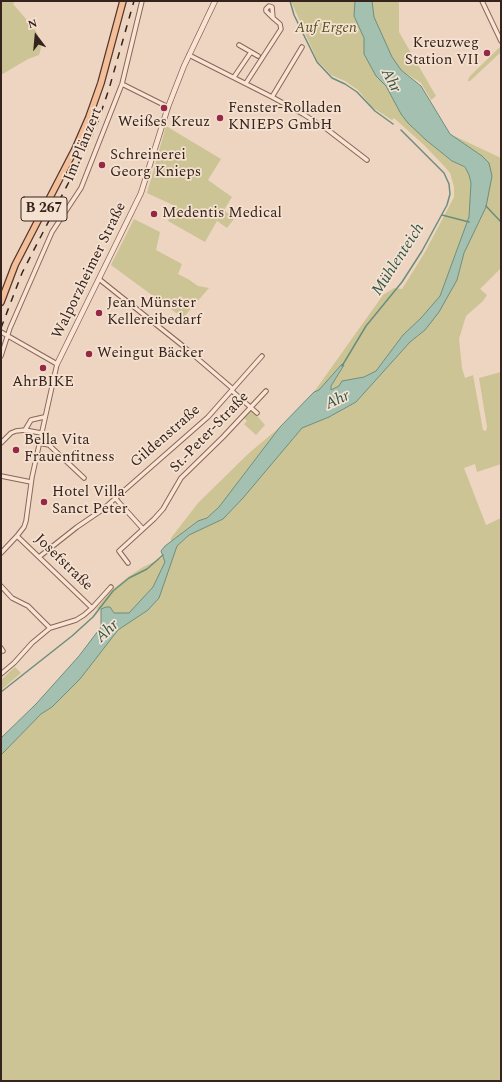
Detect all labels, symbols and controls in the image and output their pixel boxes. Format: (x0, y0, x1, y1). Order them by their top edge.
text: N (26, 15, 39, 33)
north arrow (16, 16, 56, 56)
park label: Auf Ergen (295, 20, 357, 38)
place label: Kreuzweg Station VII (405, 35, 479, 70)
marker: Kreuzweg Station VII (482, 48, 492, 58)
water label: Ahr (376, 66, 404, 96)
place label: Fenster-Rolladen KNIEPS GmbH (228, 100, 342, 135)
marker: Weißes Kreuz (159, 103, 169, 113)
street label: Im Plänzert (61, 105, 107, 185)
marker: Fenster-Rolladen KNIEPS GmbH (215, 113, 225, 123)
place label: Weißes Kreuz (118, 114, 210, 132)
place label: Schreinerei Georg Knieps (110, 147, 201, 182)
marker: Schreinerei Georg Knieps (97, 160, 107, 170)
road number: B 267 (21, 197, 67, 221)
street label: Walporzheimer Straße (49, 200, 131, 342)
place label: Medentis Medical (162, 205, 282, 223)
marker: Medentis Medical (149, 209, 159, 219)
water label: Mühlenteich (368, 220, 430, 300)
place label: Jean Münster Kellereibedarf (107, 295, 201, 330)
marker: Jean Münster Kellereibedarf (94, 308, 104, 318)
place label: Weingut Bäcker (97, 345, 203, 363)
marker: Weingut Bäcker (84, 349, 94, 359)
marker: AhrBIKE (38, 363, 48, 373)
place label: AhrBIKE (12, 374, 74, 392)
water label: Ahr (323, 387, 353, 415)
street label: St.-Peter-Straße (167, 389, 253, 477)
street label: Gildenstraße (127, 402, 205, 472)
place label: Bella Vita Frauenfitness (24, 432, 115, 467)
marker: Bella Vita Frauenfitness (11, 445, 21, 455)
place label: Hotel Villa Sanct Peter (52, 484, 128, 519)
marker: Hotel Villa Sanct Peter (39, 497, 49, 507)
street label: Josefstraße (30, 531, 96, 595)
water label: Ahr (92, 617, 124, 647)

